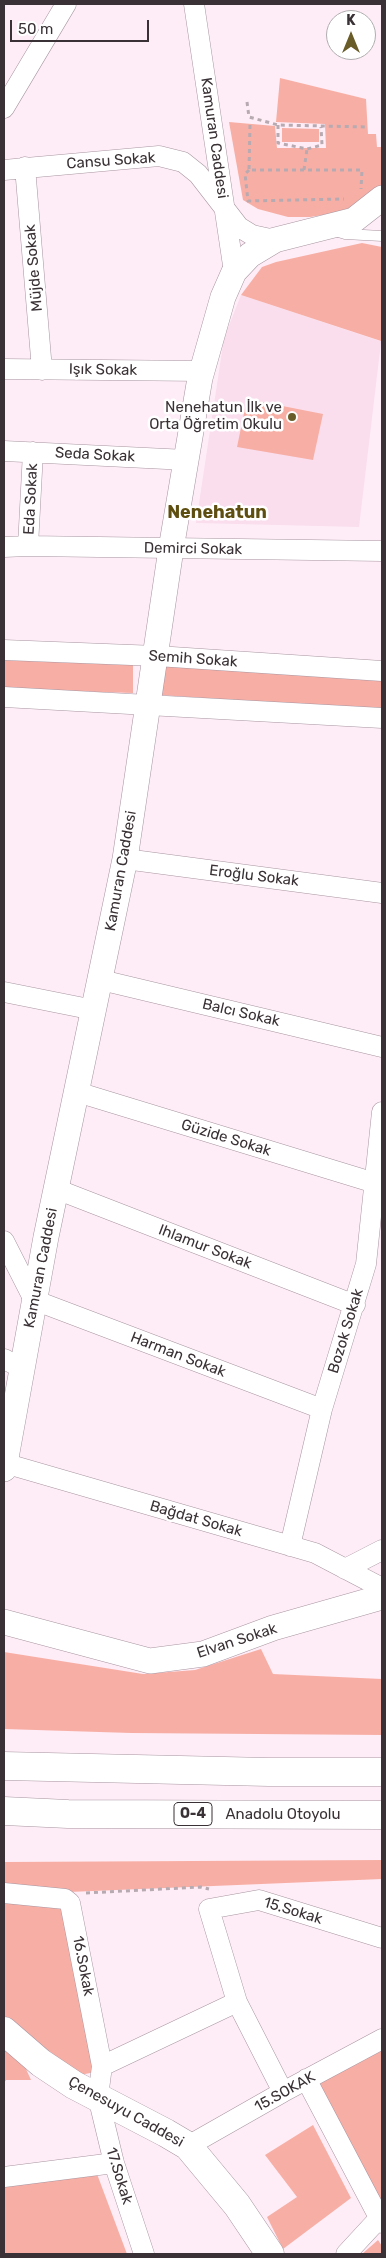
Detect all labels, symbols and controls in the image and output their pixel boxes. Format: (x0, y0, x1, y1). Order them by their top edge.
scale bar (12, 10, 151, 42)
north arrow (326, 10, 376, 60)
text: K (346, 12, 356, 29)
text: 50 m (18, 20, 53, 38)
street label: Kamuran Caddesi (197, 76, 231, 200)
street label: Cansu Sokak (66, 149, 156, 173)
street label: Müjde Sokak (21, 224, 47, 312)
street label: Işık Sokak (69, 360, 137, 380)
place label: Nenehatun İlk ve Orta Öğretim Okulu (149, 399, 282, 434)
marker: Nenehatun İlk ve Orta Öğretim Okulu (286, 411, 298, 423)
street label: Seda Sokak (55, 444, 135, 466)
street label: Eda Sokak (20, 463, 42, 535)
district label: Nenehatun (167, 502, 267, 524)
street label: Demirci Sokak (144, 539, 242, 559)
street label: Semih Sokak (148, 647, 238, 671)
street label: Kamuran Caddesi (102, 809, 140, 933)
street label: Eroğlu Sokak (208, 862, 300, 890)
street label: Balcı Sokak (200, 995, 282, 1031)
street label: Güzide Sokak (179, 1116, 273, 1160)
street label: Kamuran Caddesi (21, 1206, 61, 1330)
street label: Ihlamur Sokak (156, 1221, 254, 1273)
street label: Bozok Sokak (325, 1286, 367, 1376)
street label: Harman Sokak (128, 1329, 228, 1381)
street label: Bağdat Sokak (148, 1497, 244, 1541)
street label: Elvan Sokak (195, 1620, 279, 1662)
road number: O-4 (174, 1802, 212, 1826)
street label: Anadolu Otoyolu (226, 1806, 340, 1824)
street label: 15.Sokak (261, 1894, 325, 1928)
street label: 16.Sokak (68, 1934, 98, 1998)
street label: 15.SOKAK (252, 2068, 318, 2116)
street label: Çenesuyu Caddesi (65, 2073, 187, 2151)
street label: 17.Sokak (102, 2145, 136, 2207)

